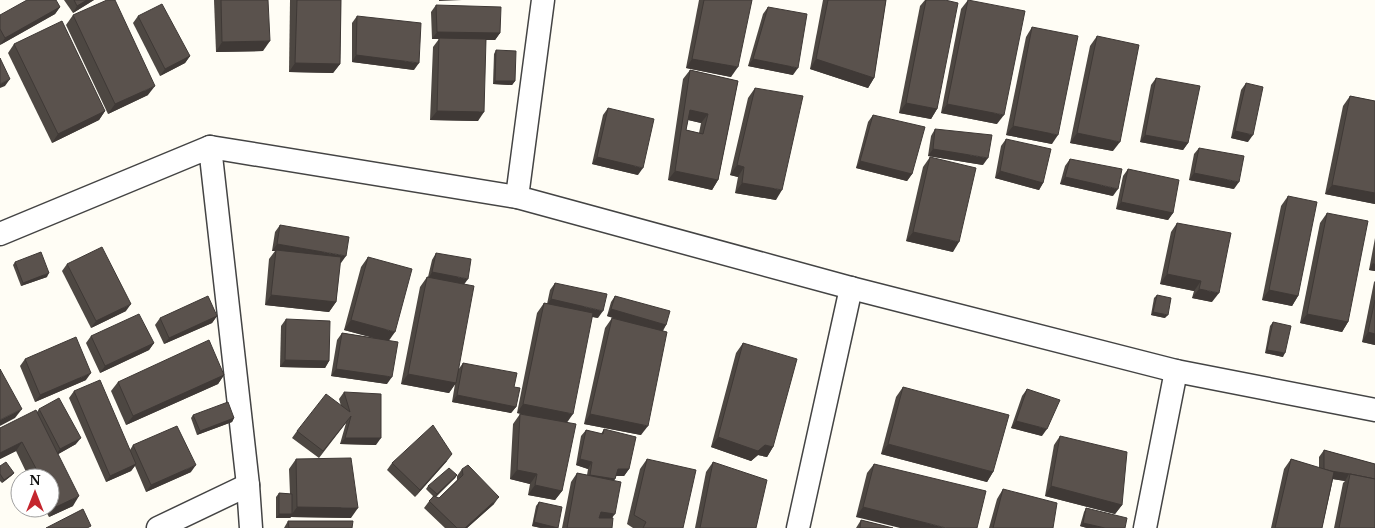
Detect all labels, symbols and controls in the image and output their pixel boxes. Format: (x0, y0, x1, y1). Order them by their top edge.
north arrow (10, 468, 60, 518)
text: N (29, 470, 41, 489)

